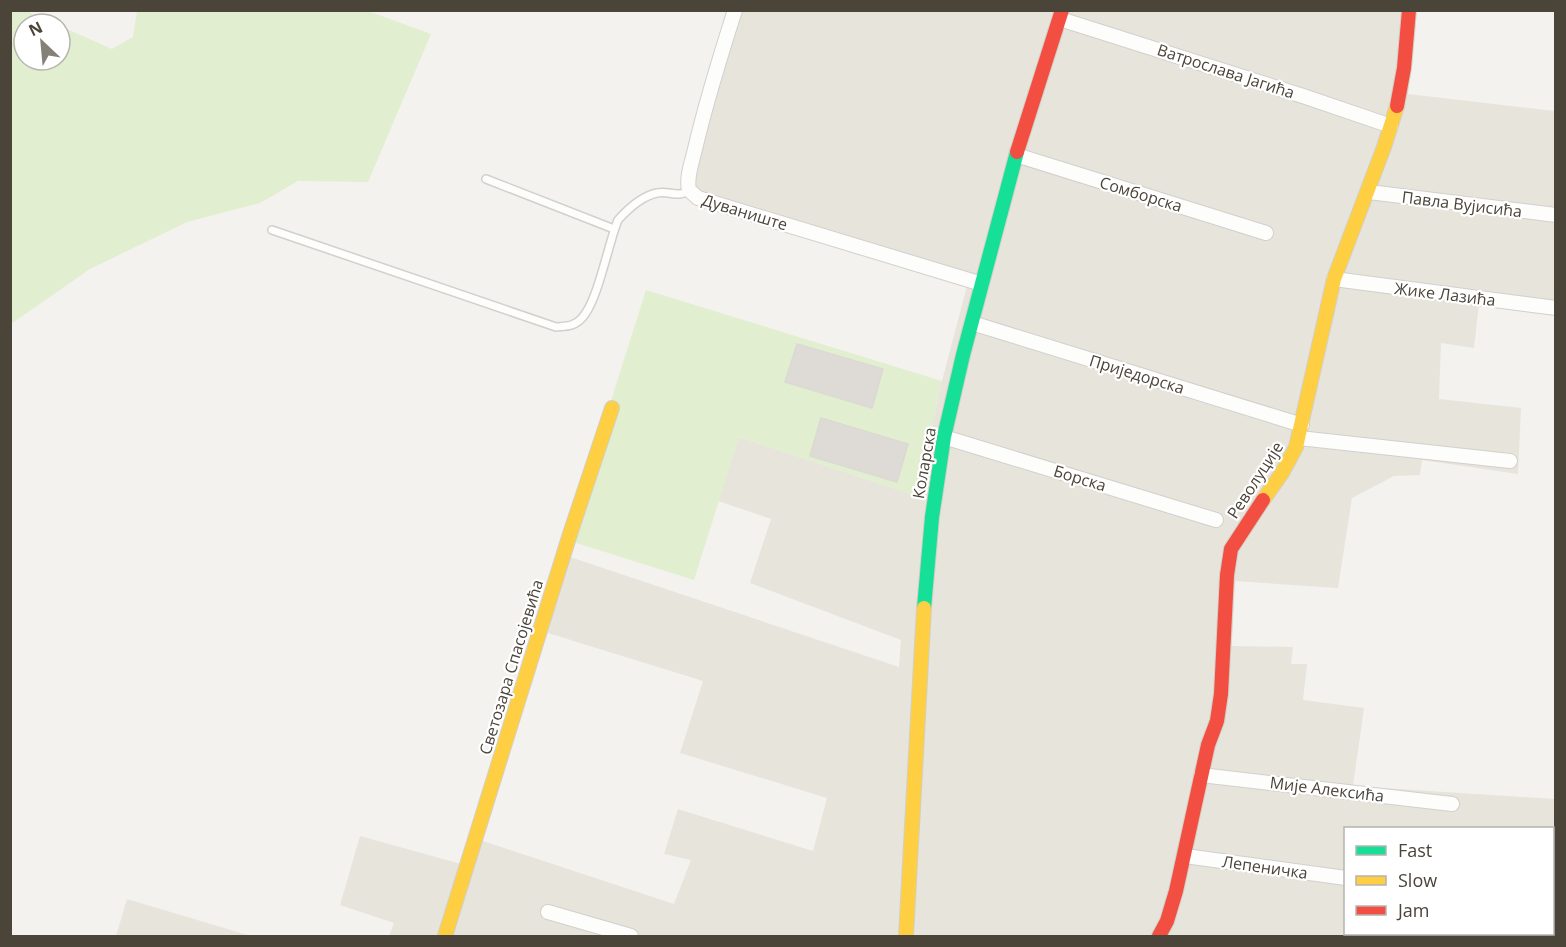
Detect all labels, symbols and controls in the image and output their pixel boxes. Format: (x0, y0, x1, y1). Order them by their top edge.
north arrow (12, 12, 72, 72)
text: N (25, 16, 46, 41)
street label: Ватрослава Јагића (1155, 38, 1297, 104)
street label: Сомборска (1097, 171, 1185, 217)
street label: Павла Вујисића (1401, 186, 1523, 222)
street label: Дуваниште (700, 189, 790, 235)
street label: Жике Лазића (1393, 277, 1497, 311)
street label: Приједорска (1087, 349, 1187, 399)
street label: Коларска (907, 426, 941, 500)
street label: Револуције (1222, 437, 1288, 523)
street label: Борска (1051, 460, 1109, 496)
street label: Светозара Спасојевића (474, 577, 548, 757)
street label: Мије Алексића (1269, 771, 1385, 807)
legend (1344, 827, 1554, 935)
text: Fast (1398, 838, 1432, 862)
street label: Лепеничка (1221, 850, 1309, 884)
text: Slow (1398, 868, 1437, 892)
text: Jam (1396, 898, 1430, 922)

